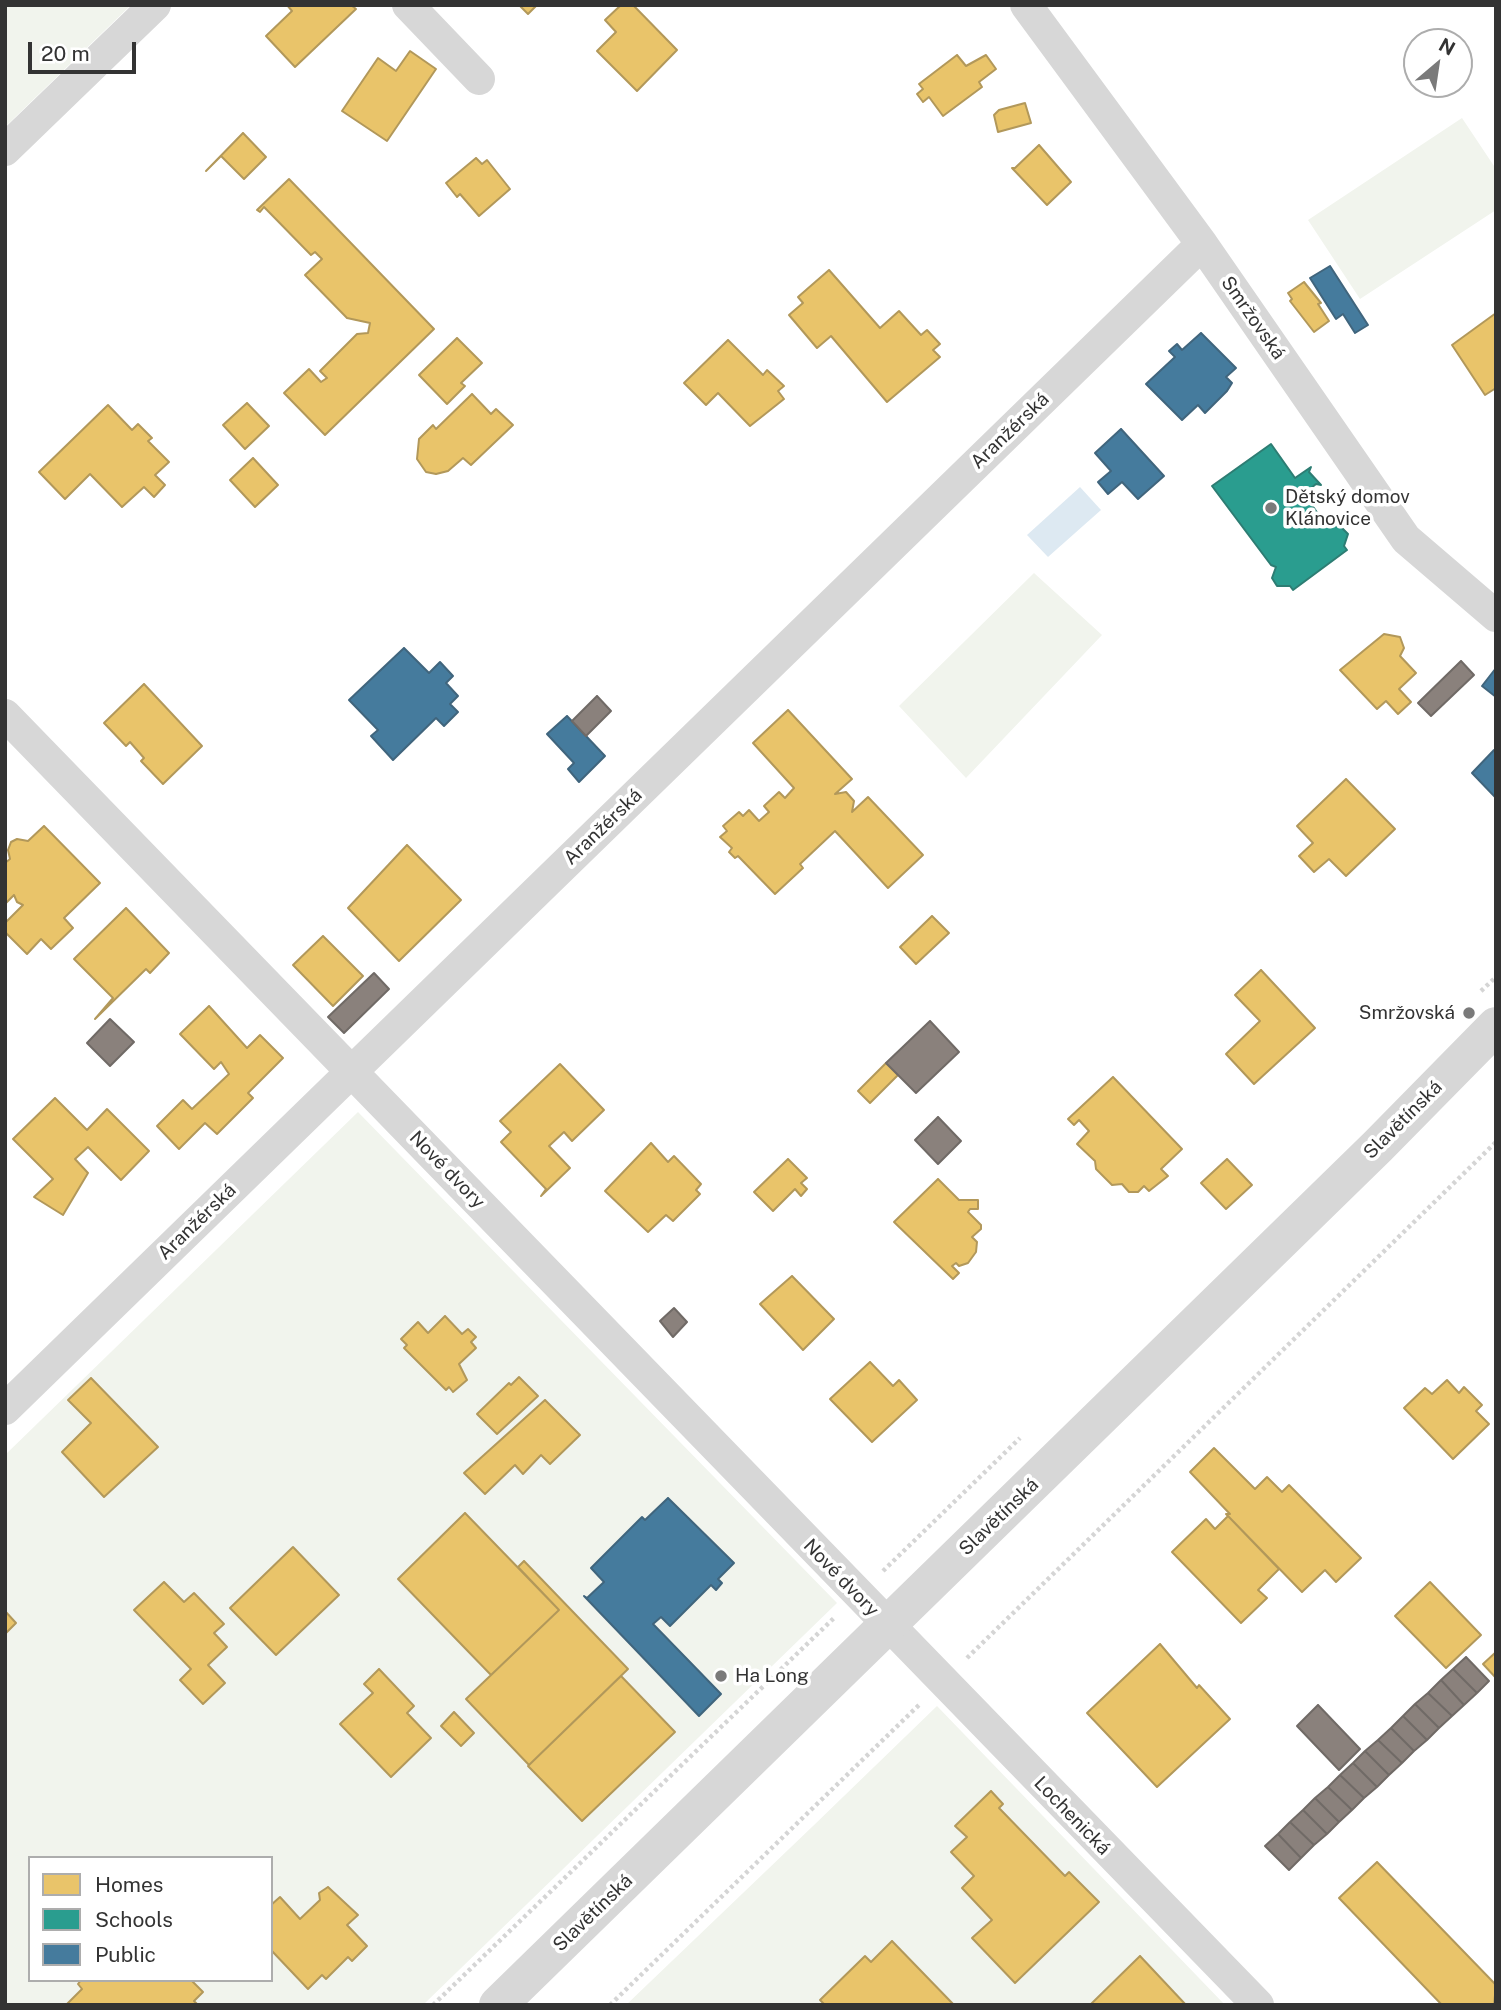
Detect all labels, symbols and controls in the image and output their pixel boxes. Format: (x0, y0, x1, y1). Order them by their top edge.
scale bar (32, 28, 140, 72)
north arrow (1403, 28, 1473, 98)
text: N (1435, 33, 1459, 60)
text: 20 m (41, 41, 90, 66)
street label: Smržovská (1216, 272, 1290, 364)
street label: Aranžérská (966, 388, 1054, 474)
place label: Dětský domov Klánovice (1285, 486, 1410, 530)
marker: Dětský domov Klánovice (1263, 500, 1279, 516)
street label: Aranžérská (559, 784, 647, 870)
place label: Smržovská (1359, 1002, 1455, 1024)
marker: Smržovská (1461, 1005, 1477, 1021)
street label: Slavětínská (1359, 1076, 1447, 1164)
street label: Nové dvory (404, 1127, 490, 1213)
street label: Aranžérská (153, 1179, 241, 1265)
street label: Slavětínská (954, 1473, 1044, 1561)
street label: Nové dvory (798, 1535, 884, 1621)
place label: Ha Long (735, 1665, 809, 1687)
marker: Ha Long (713, 1668, 729, 1684)
street label: Lochenická (1029, 1772, 1115, 1860)
legend (28, 1856, 273, 1982)
street label: Slavětínská (548, 1869, 638, 1957)
text: Homes (95, 1872, 163, 1897)
text: Schools (95, 1907, 173, 1932)
text: Public (95, 1942, 156, 1967)

